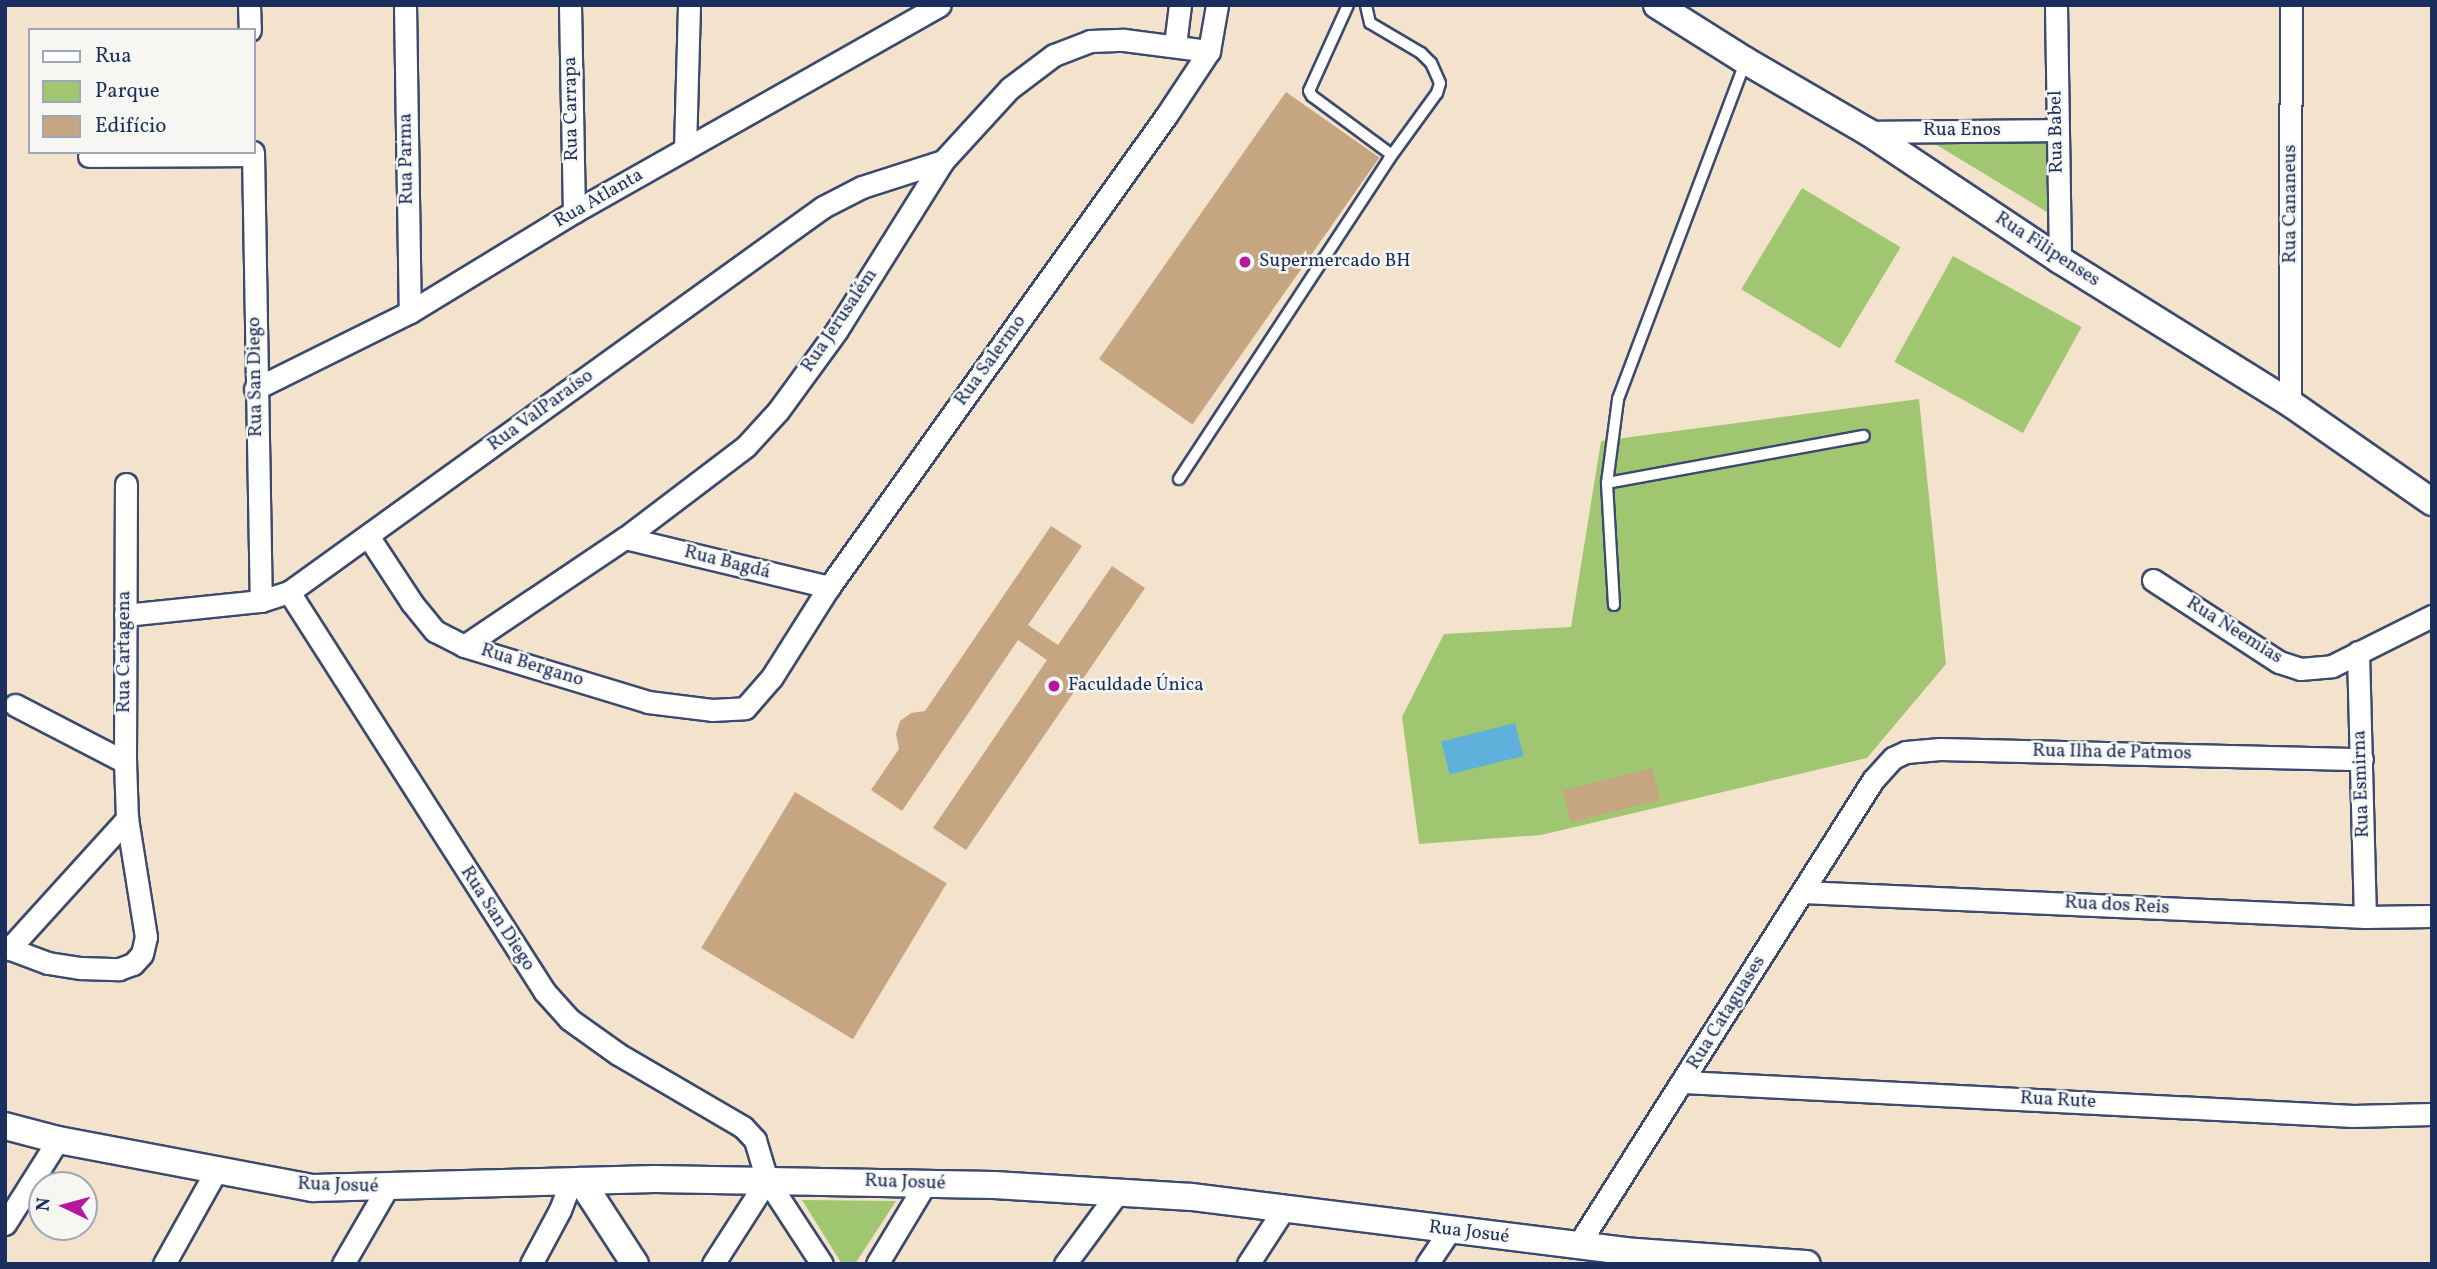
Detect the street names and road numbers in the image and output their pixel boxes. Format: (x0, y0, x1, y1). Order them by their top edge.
street label: Rua Carrapa (560, 57, 584, 161)
street label: Rua Babel (2045, 90, 2069, 174)
street label: Rua Parma (395, 113, 419, 205)
street label: Rua Enos (1923, 120, 2001, 142)
street label: Rua Cananeus (2280, 145, 2302, 263)
street label: Rua Atlanta (550, 164, 648, 234)
street label: Rua Filipenses (1990, 208, 2104, 292)
street label: Rua Jerusalém (797, 265, 883, 377)
street label: Rua Salermo (950, 311, 1032, 411)
street label: Rua San Diego (244, 317, 268, 437)
street label: Rua ValParaíso (484, 365, 598, 457)
street label: Rua Bagdá (681, 541, 773, 585)
street label: Rua Cartagena (114, 591, 136, 713)
street label: Rua Neemias (2182, 592, 2286, 670)
street label: Rua Bergano (478, 640, 586, 692)
street label: Rua Esmirna (2349, 730, 2375, 838)
street label: Rua Ilha de Patmos (2032, 740, 2192, 766)
street label: Rua San Diego (455, 862, 539, 976)
street label: Rua dos Reis (2064, 892, 2170, 920)
street label: Rua Cataguases (1683, 952, 1771, 1074)
street label: Rua Rute (2019, 1088, 2097, 1114)
street label: Rua Josué (864, 1170, 946, 1196)
street label: Rua Josué (297, 1173, 379, 1199)
street label: Rua Josué (1427, 1217, 1511, 1249)

